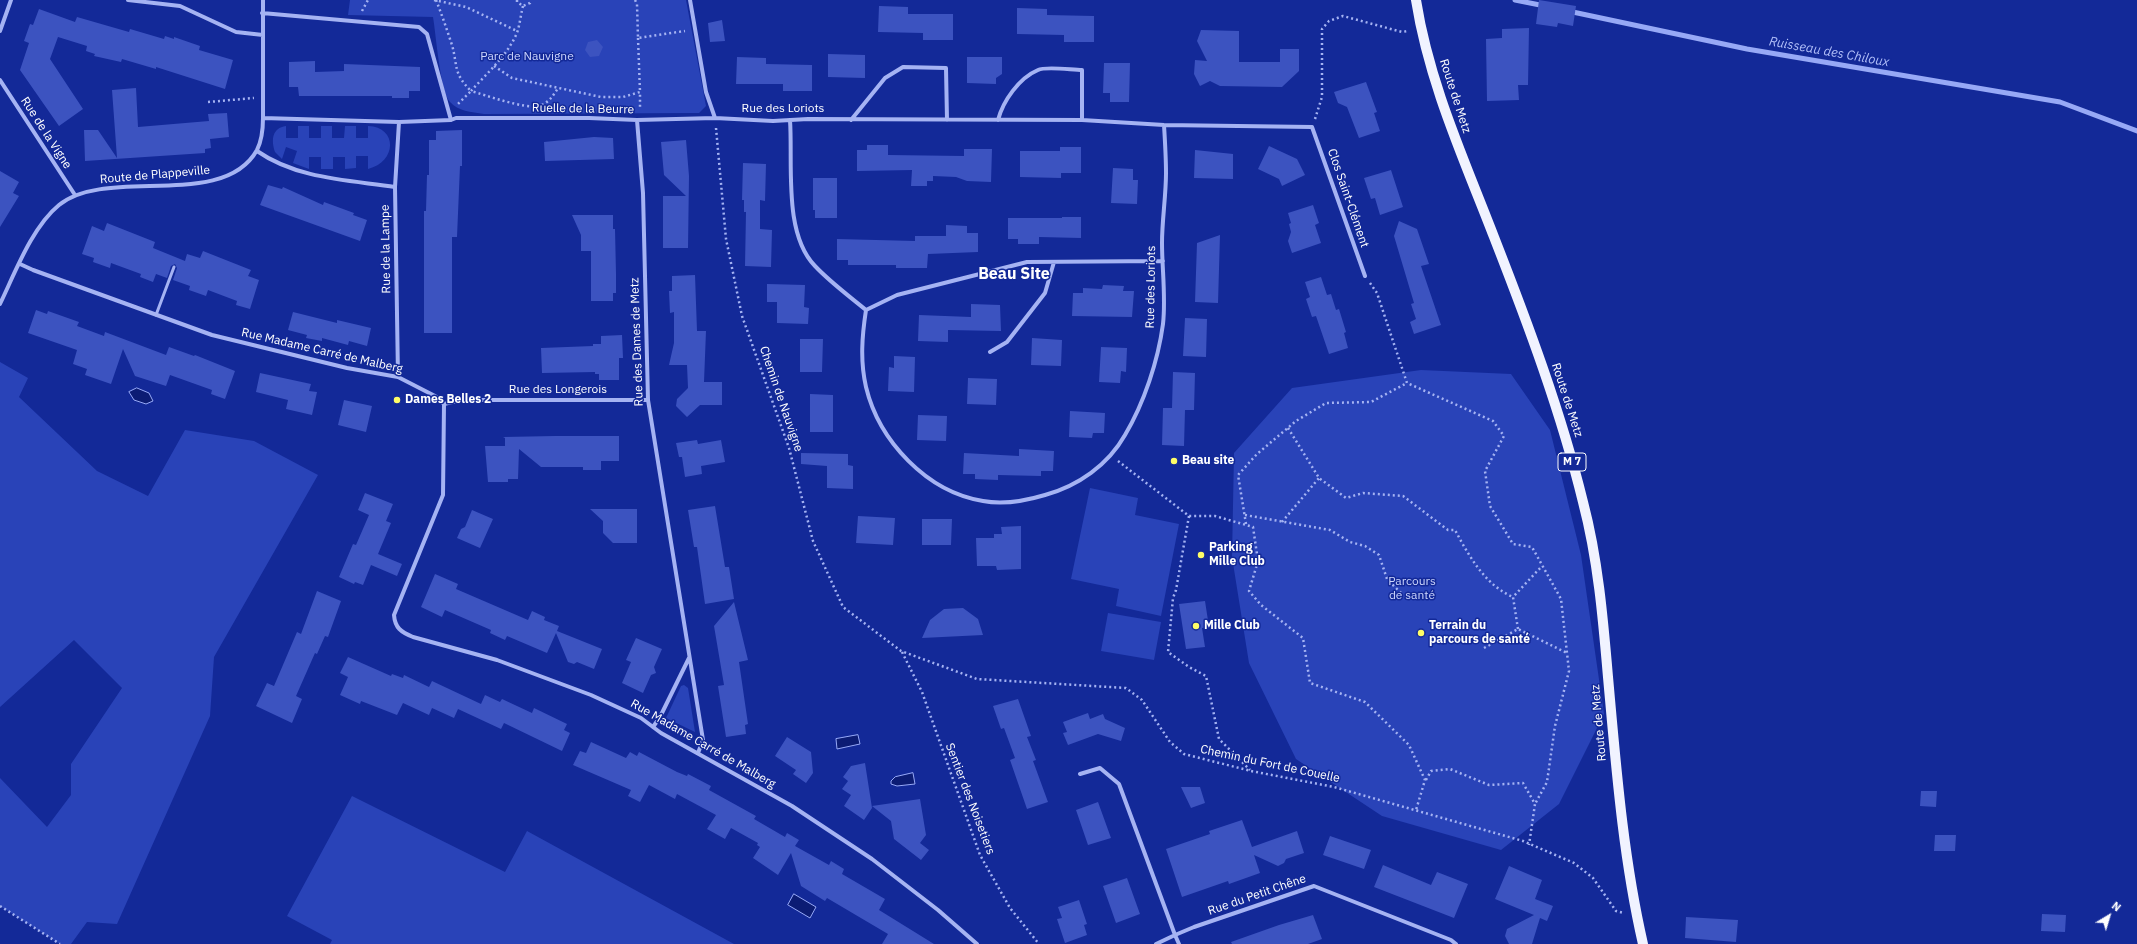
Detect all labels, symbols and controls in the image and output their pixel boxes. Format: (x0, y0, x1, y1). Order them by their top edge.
water label: Ruisseau des Chiloux (1768, 34, 1890, 70)
park label: Parc de Nauvigne (480, 50, 574, 64)
street label: Route de Metz (1436, 57, 1474, 135)
street label: Rue de la Vigne (17, 94, 75, 172)
street label: Ruelle de la Beurre (532, 101, 634, 117)
street label: Rue des Loriots (742, 102, 824, 116)
street label: Clos Saint-Clément (1324, 147, 1372, 249)
street label: Route de Plappeville (99, 163, 211, 187)
street label: Rue de la Lampe (378, 204, 394, 294)
street label: Rue des Loriots (1143, 245, 1159, 329)
district label: Beau Site (978, 264, 1050, 284)
street label: Rue des Dames de Metz (628, 277, 646, 407)
street label: Rue Madame Carré de Malberg (240, 325, 404, 377)
street label: Chemin de Nauvigne (756, 344, 806, 454)
street label: Route de Metz (1548, 361, 1586, 439)
street label: Rue des Longerois (509, 383, 607, 397)
place label: Dames Belles 2 (405, 393, 491, 407)
marker: Dames Belles 2 (392, 395, 402, 405)
road number: M 7 (1558, 453, 1586, 471)
place label: Beau site (1182, 454, 1234, 468)
marker: Beau site (1169, 456, 1179, 466)
place label: Parking Mille Club (1209, 541, 1265, 569)
marker: Parking Mille Club (1196, 550, 1206, 560)
park label: Parcours de santé (1388, 575, 1436, 603)
place label: Mille Club (1204, 619, 1260, 633)
place label: Terrain du parcours de santé (1429, 619, 1530, 647)
marker: Mille Club (1191, 621, 1201, 631)
marker: Terrain du parcours de santé (1416, 628, 1426, 638)
street label: Route de Metz (1588, 684, 1610, 762)
street label: Rue Madame Carré de Malberg (628, 696, 778, 792)
street label: Sentier des Noisetiers (942, 741, 998, 857)
street label: Chemin du Fort de Couelle (1199, 742, 1341, 786)
street label: Rue du Petit Chêne (1206, 871, 1308, 919)
north arrow (2089, 896, 2129, 936)
text: N (2109, 899, 2124, 915)

